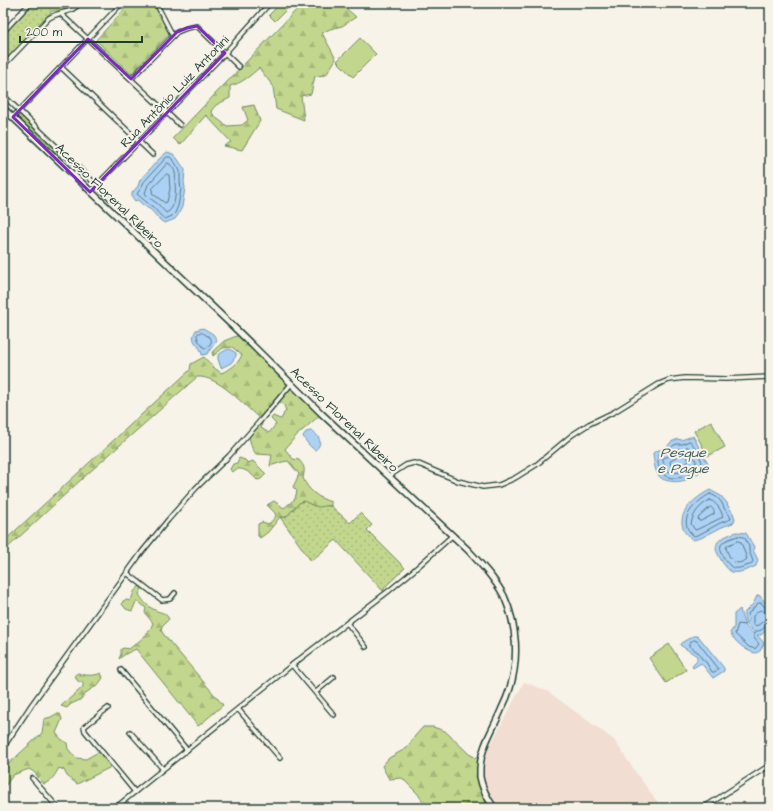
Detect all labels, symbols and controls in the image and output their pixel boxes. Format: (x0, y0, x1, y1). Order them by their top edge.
scale bar (20, 18, 142, 44)
text: 200 m (26, 24, 63, 41)
street label: Rua Antônio Luiz Antonini (116, 32, 233, 152)
street label: Acesso Florenal Ribeiro (51, 139, 168, 253)
street label: Acesso Florenal Ribeiro (286, 363, 403, 477)
water label: Pesque e Pague (657, 443, 710, 479)

